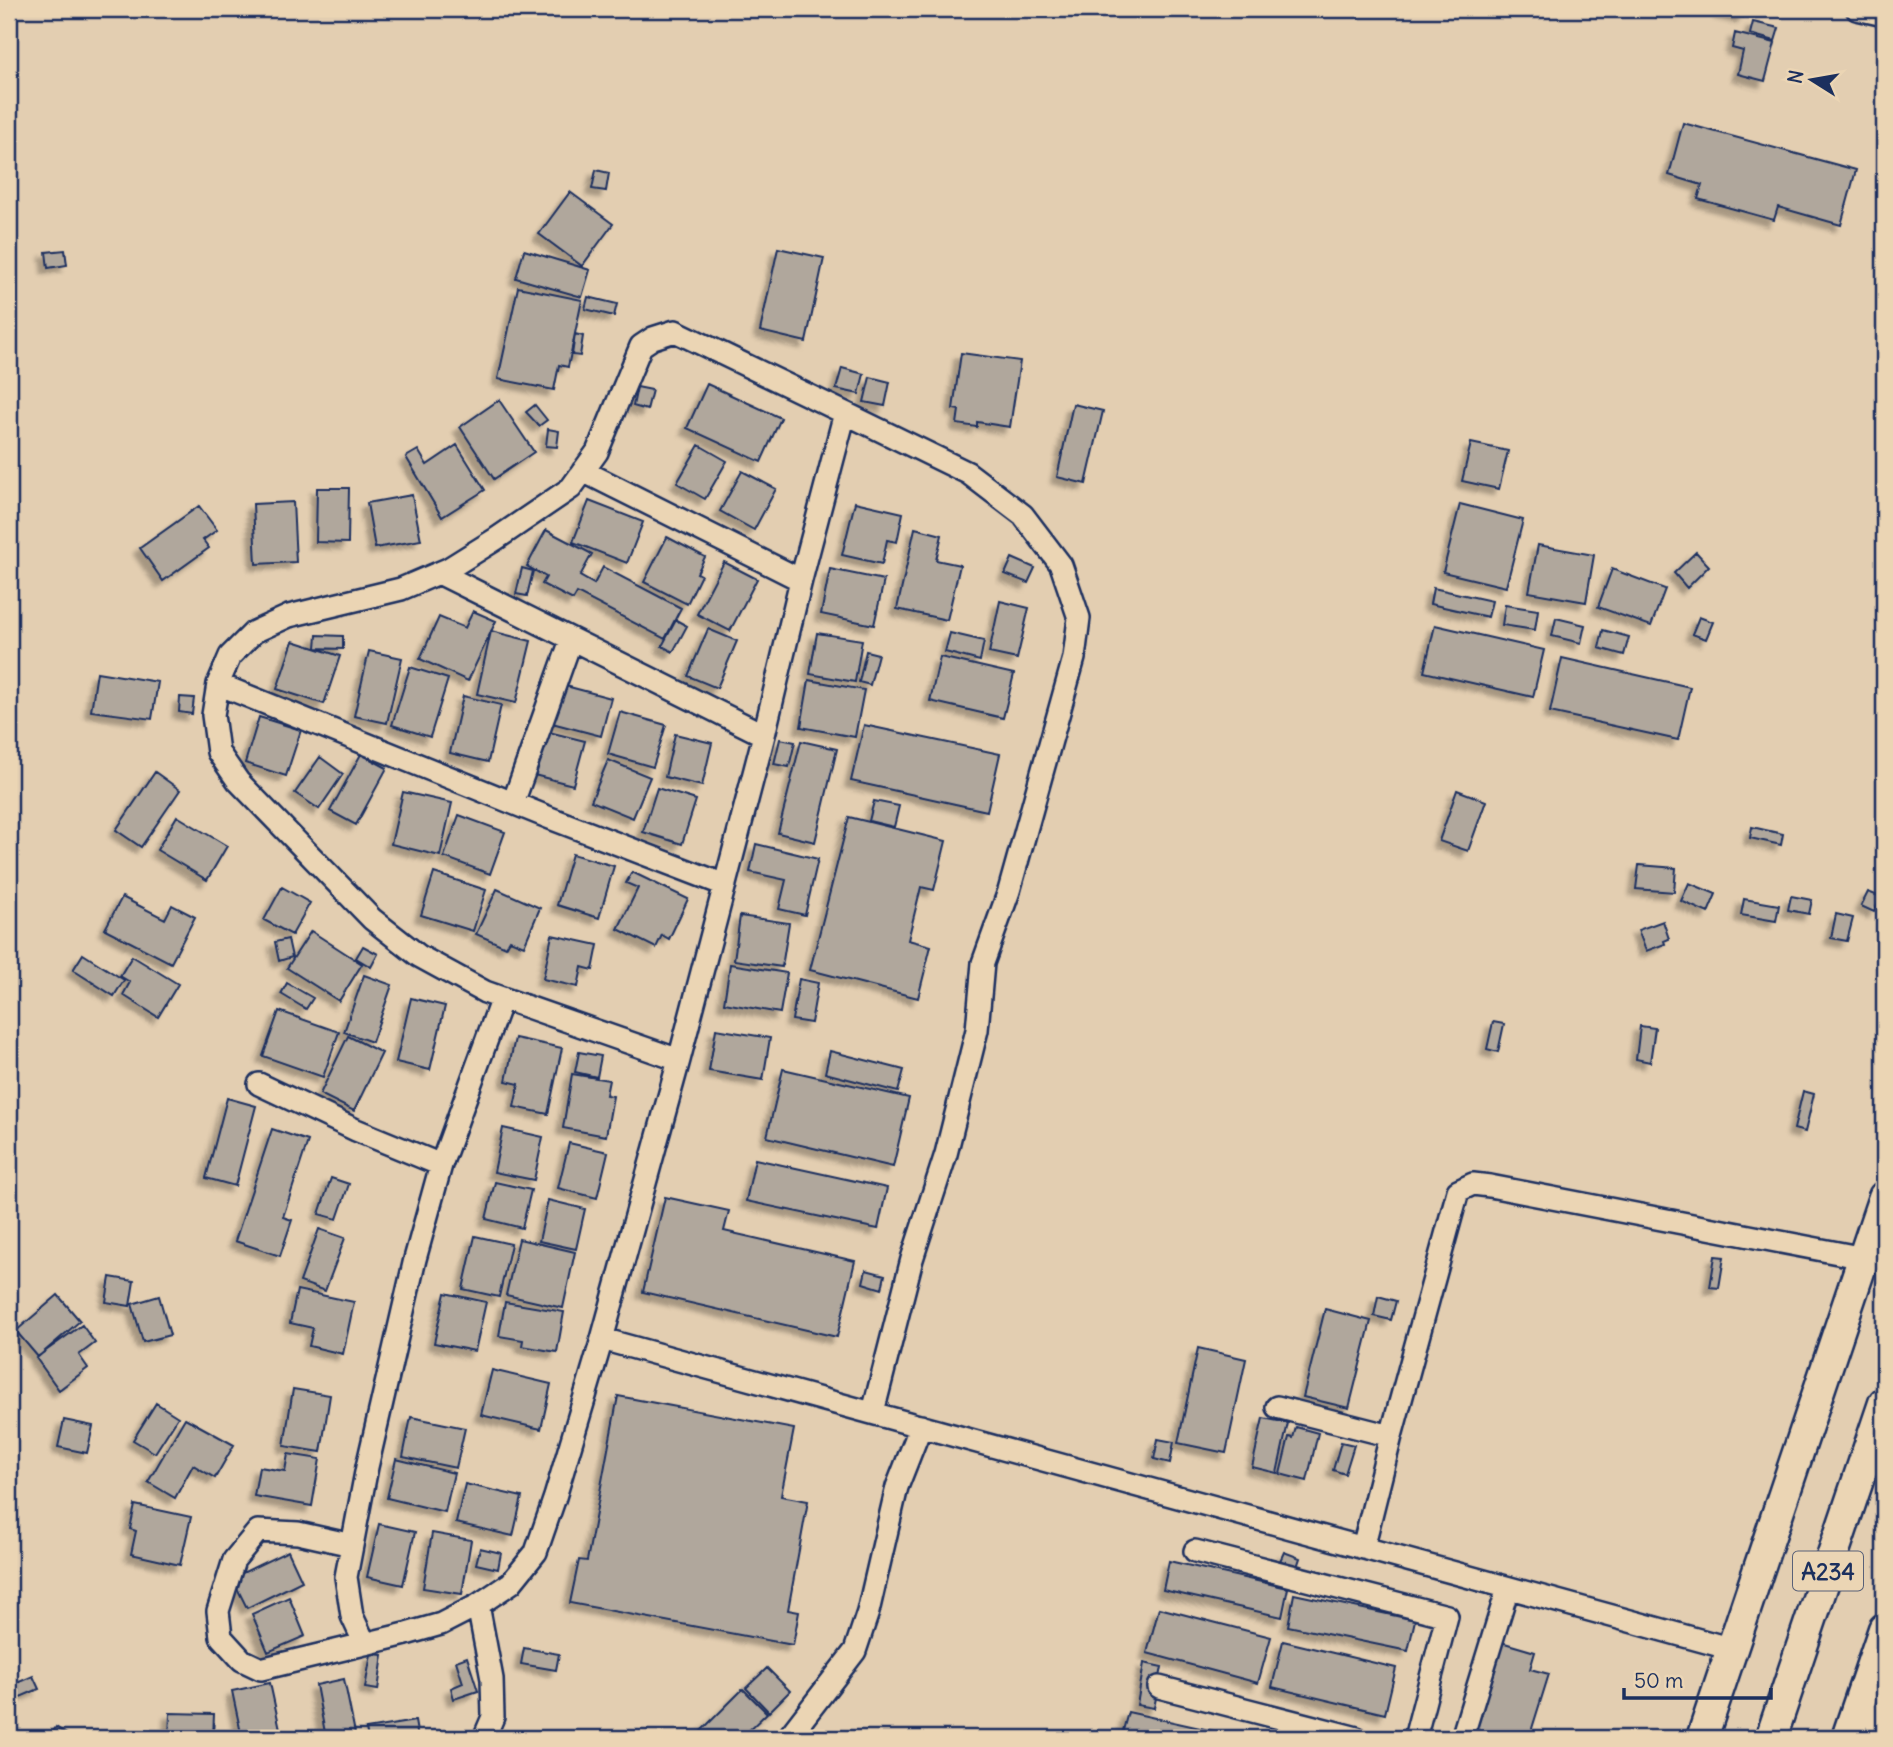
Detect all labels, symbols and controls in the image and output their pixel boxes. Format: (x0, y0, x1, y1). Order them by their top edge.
north arrow (1778, 46, 1848, 116)
text: N (1782, 68, 1808, 85)
road number: A234 (1793, 1552, 1863, 1590)
scale bar (1624, 1656, 1770, 1700)
text: 50 m (1634, 1667, 1683, 1694)

